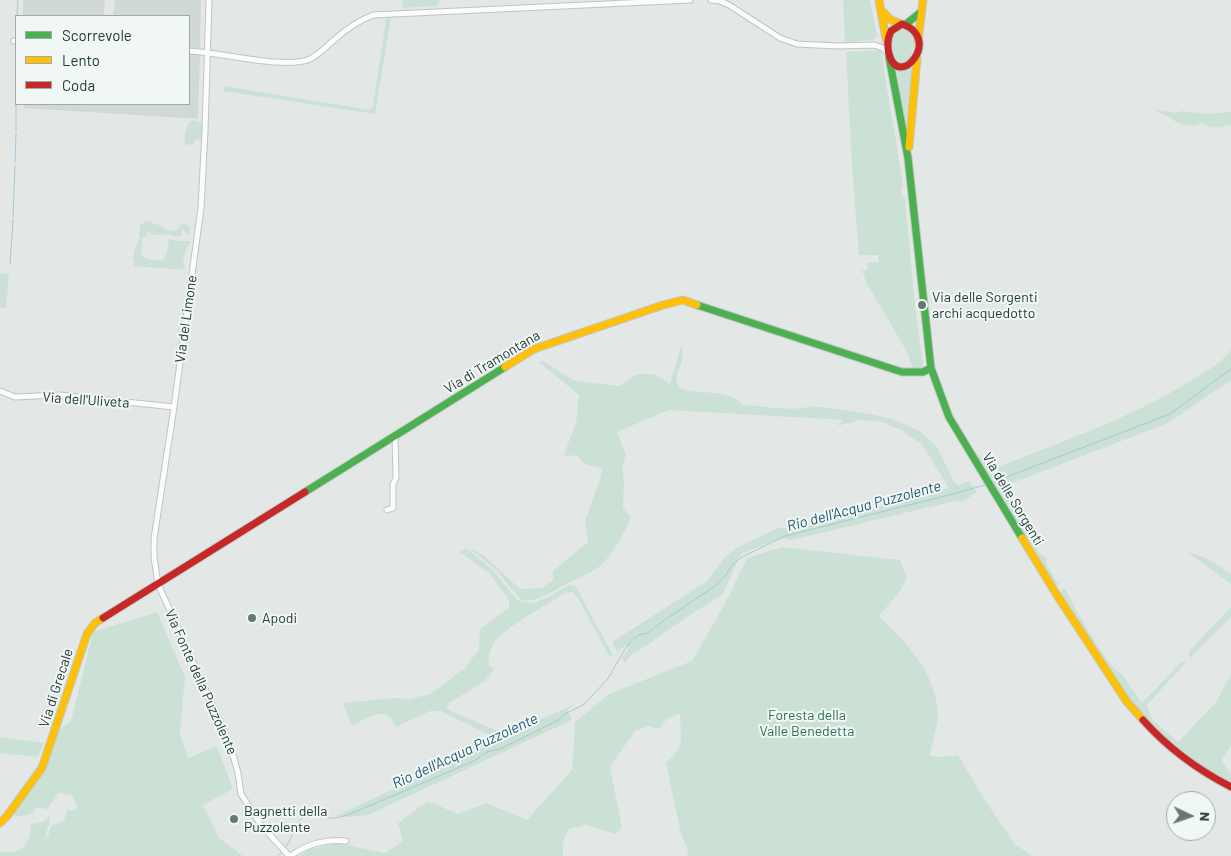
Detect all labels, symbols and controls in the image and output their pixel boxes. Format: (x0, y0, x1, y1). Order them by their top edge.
legend (15, 15, 190, 105)
text: Scorrevole (62, 26, 132, 44)
text: Lento (62, 51, 100, 69)
text: Coda (62, 76, 95, 94)
street label: Via del Limone (172, 274, 200, 364)
place label: Via delle Sorgenti archi acquedotto (932, 289, 1037, 322)
marker: Via delle Sorgenti archi acquedotto (916, 299, 928, 311)
street label: Via di Tramontana (441, 327, 543, 397)
street label: Via dell'Uliveta (42, 389, 130, 411)
street label: Via delle Sorgenti (979, 449, 1047, 549)
water label: Rio dell'Acqua Puzzolente (785, 477, 943, 535)
street label: Via Fonte della Puzzolente (161, 607, 241, 757)
place label: Apodi (262, 610, 297, 626)
marker: Apodi (246, 612, 258, 624)
street label: Via di Grecale (35, 646, 77, 730)
park label: Foresta della Valle Benedetta (760, 707, 854, 740)
water label: Rio dell'Acqua Puzzolente (389, 709, 541, 793)
north arrow (1166, 791, 1216, 841)
place label: Bagnetti della Puzzolente (244, 803, 327, 836)
text: N (1197, 812, 1214, 822)
marker: Bagnetti della Puzzolente (228, 813, 240, 825)

